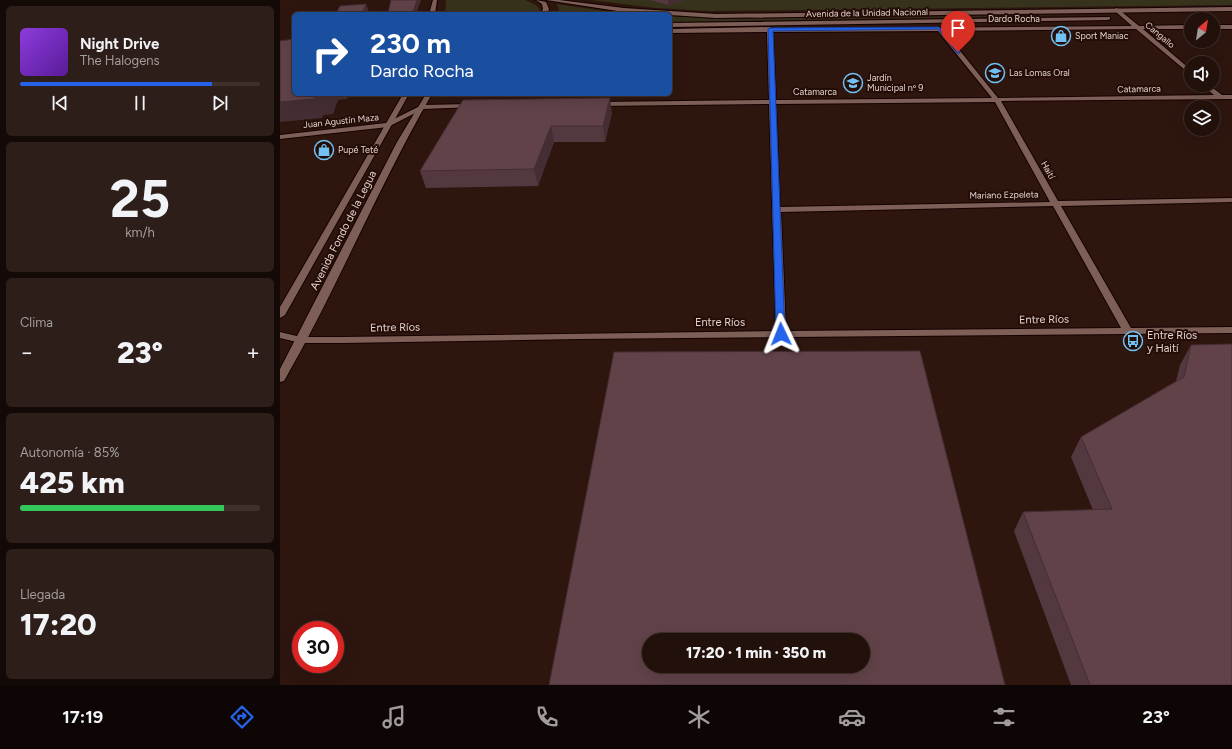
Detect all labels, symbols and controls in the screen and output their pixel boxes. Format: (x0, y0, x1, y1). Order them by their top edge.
street label: Avenida de la Unidad Nacional (806, 6, 928, 19)
pin (941, 11, 975, 52)
north arrow (1184, 12, 1220, 48)
map controls (1184, 12, 1220, 136)
street label: Dardo Rocha (988, 13, 1040, 24)
icon: arrive (947, 17, 969, 39)
street label: Cangallo (1143, 19, 1177, 50)
shop icon: Sport Maniac (1050, 25, 1072, 47)
text: 230 m (370, 26, 451, 60)
icon: right (304, 28, 356, 80)
place label: Sport Maniac (1075, 30, 1129, 41)
text: Night Drive (80, 35, 159, 53)
text: The Halogens (80, 53, 160, 68)
button: sound (1184, 56, 1220, 92)
text: Dardo Rocha (370, 60, 474, 82)
school or university icon: Las Lomas Oral (984, 62, 1006, 84)
place label: Las Lomas Oral (1009, 67, 1070, 78)
school or university icon: Jardín Municipal nº 9 (842, 72, 864, 94)
place label: Jardín Municipal nº 9 (867, 72, 923, 93)
street label: Catamarca (1117, 83, 1161, 94)
street label: Catamarca (793, 86, 837, 97)
icon: previous (49, 92, 71, 114)
icon: pause (129, 92, 151, 114)
icon: next (209, 92, 231, 114)
button: layers (1184, 100, 1220, 136)
street label: Juan Agustín Maza (303, 111, 380, 130)
shop icon: Pupé Teté (313, 139, 335, 161)
place label: Pupé Teté (338, 144, 378, 155)
street label: Haití (1039, 159, 1058, 181)
text: 25 (110, 168, 170, 230)
street label: Avenida Fondo de la Legua (308, 168, 379, 292)
street label: Mariano Ezpeleta (969, 188, 1039, 201)
text: km/h (125, 225, 155, 240)
position arrow (760, 313, 802, 355)
street label: Entre Ríos (1019, 313, 1069, 326)
text: Clima (20, 315, 53, 330)
street label: Entre Ríos (695, 316, 745, 329)
street label: Entre Ríos (370, 321, 420, 334)
place label: Entre Ríos y Haití (1147, 329, 1197, 355)
bus stop icon: Entre Ríos y Haití (1122, 330, 1144, 352)
text: 23° (117, 334, 163, 371)
text: − (20, 339, 34, 366)
text: + (246, 339, 260, 366)
text: Autonomía · 85% (20, 445, 119, 460)
text: 425 km (20, 464, 125, 501)
text: Llegada (20, 587, 65, 602)
text: 17:20 (20, 606, 97, 643)
speed limit sign: 30 (292, 621, 344, 673)
text: 17:20 · 1 min · 350 m (686, 644, 826, 662)
icon: directions (228, 703, 256, 731)
icon: music (380, 703, 408, 731)
icon: phone (533, 703, 561, 731)
icon: climate (685, 703, 713, 731)
icon: car (838, 703, 866, 731)
icon: filters (990, 703, 1018, 731)
text: 17:19 (62, 706, 103, 728)
text: 23° (1142, 706, 1170, 728)

